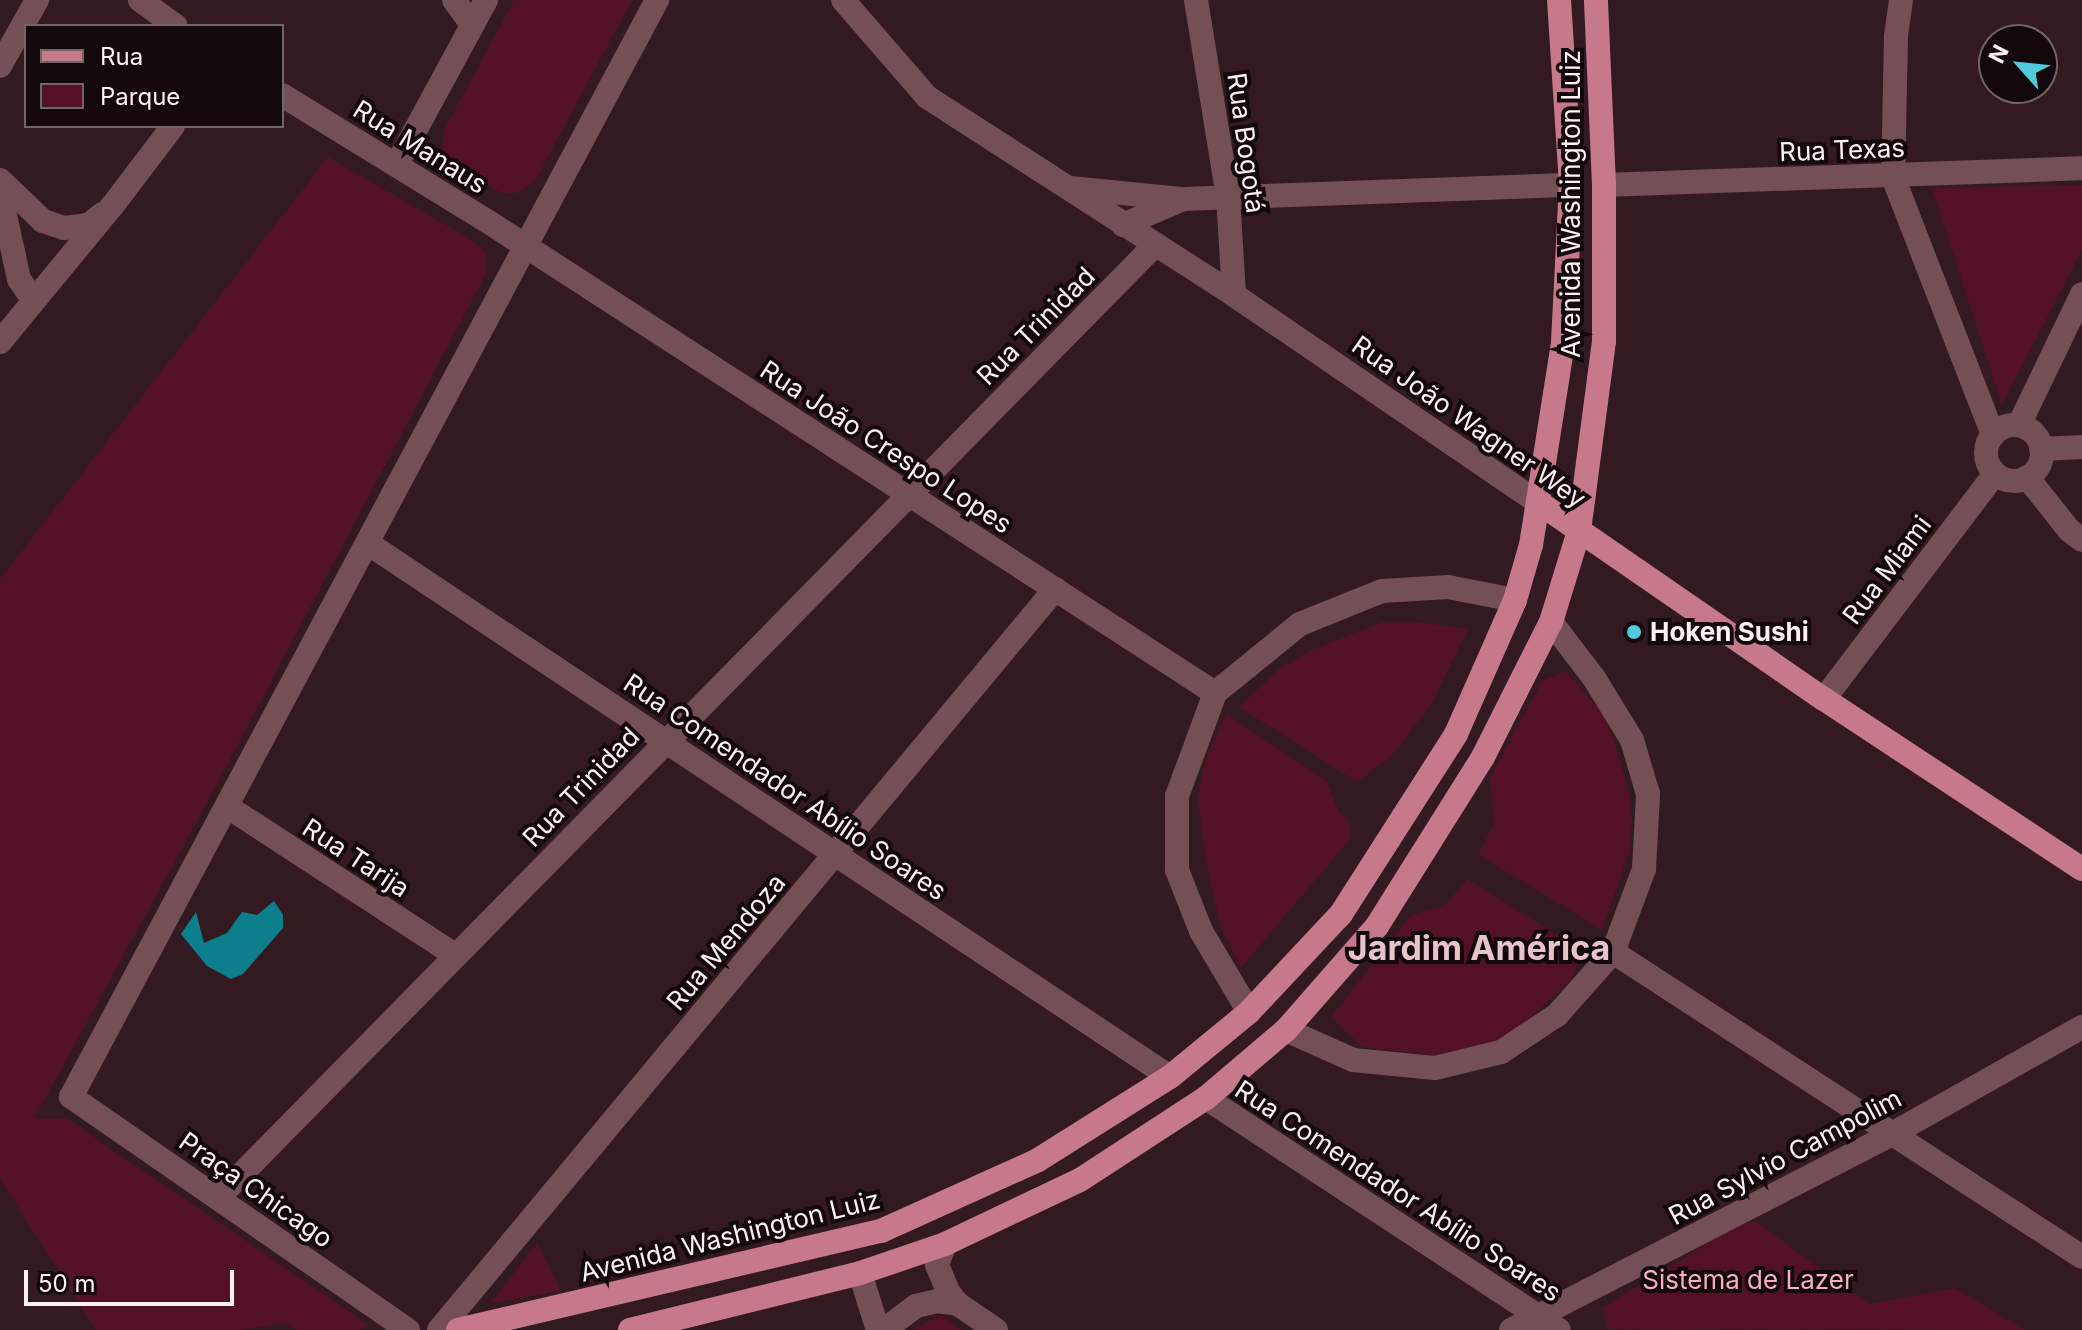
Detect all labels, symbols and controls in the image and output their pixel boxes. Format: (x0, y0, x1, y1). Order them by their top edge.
legend (24, 24, 284, 128)
north arrow (1978, 24, 2058, 104)
text: N (1983, 41, 2014, 67)
text: Rua (100, 42, 143, 71)
street label: Avenida Washington Luiz (1555, 50, 1587, 358)
street label: Rua Bogotá (1221, 71, 1271, 215)
text: Parque (100, 82, 180, 111)
street label: Rua Manaus (348, 94, 492, 200)
street label: Rua Texas (1779, 132, 1905, 168)
street label: Rua Trinidad (971, 261, 1101, 391)
street label: Rua João Wagner Wey (1346, 329, 1592, 515)
street label: Rua João Crespo Lopes (754, 354, 1018, 540)
street label: Rua Miami (1836, 510, 1938, 630)
place label: Hoken Sushi (1650, 616, 1809, 648)
marker: Hoken Sushi (1625, 623, 1643, 641)
street label: Rua Comendador Abílio Soares (618, 667, 952, 907)
street label: Rua Trinidad (516, 721, 646, 853)
street label: Rua Tarija (297, 812, 415, 904)
street label: Rua Mendoza (660, 868, 792, 1016)
district label: Jardim América (1348, 928, 1610, 968)
street label: Rua Comendador Abílio Soares (1229, 1074, 1567, 1308)
street label: Rua Sylvio Campolim (1663, 1082, 1907, 1232)
street label: Praça Chicago (173, 1126, 339, 1254)
street label: Avenida Washington Luiz (577, 1184, 883, 1288)
scale bar (28, 1254, 238, 1304)
park label: Sistema de Lazer (1642, 1264, 1854, 1296)
text: 50 m (38, 1269, 96, 1298)

